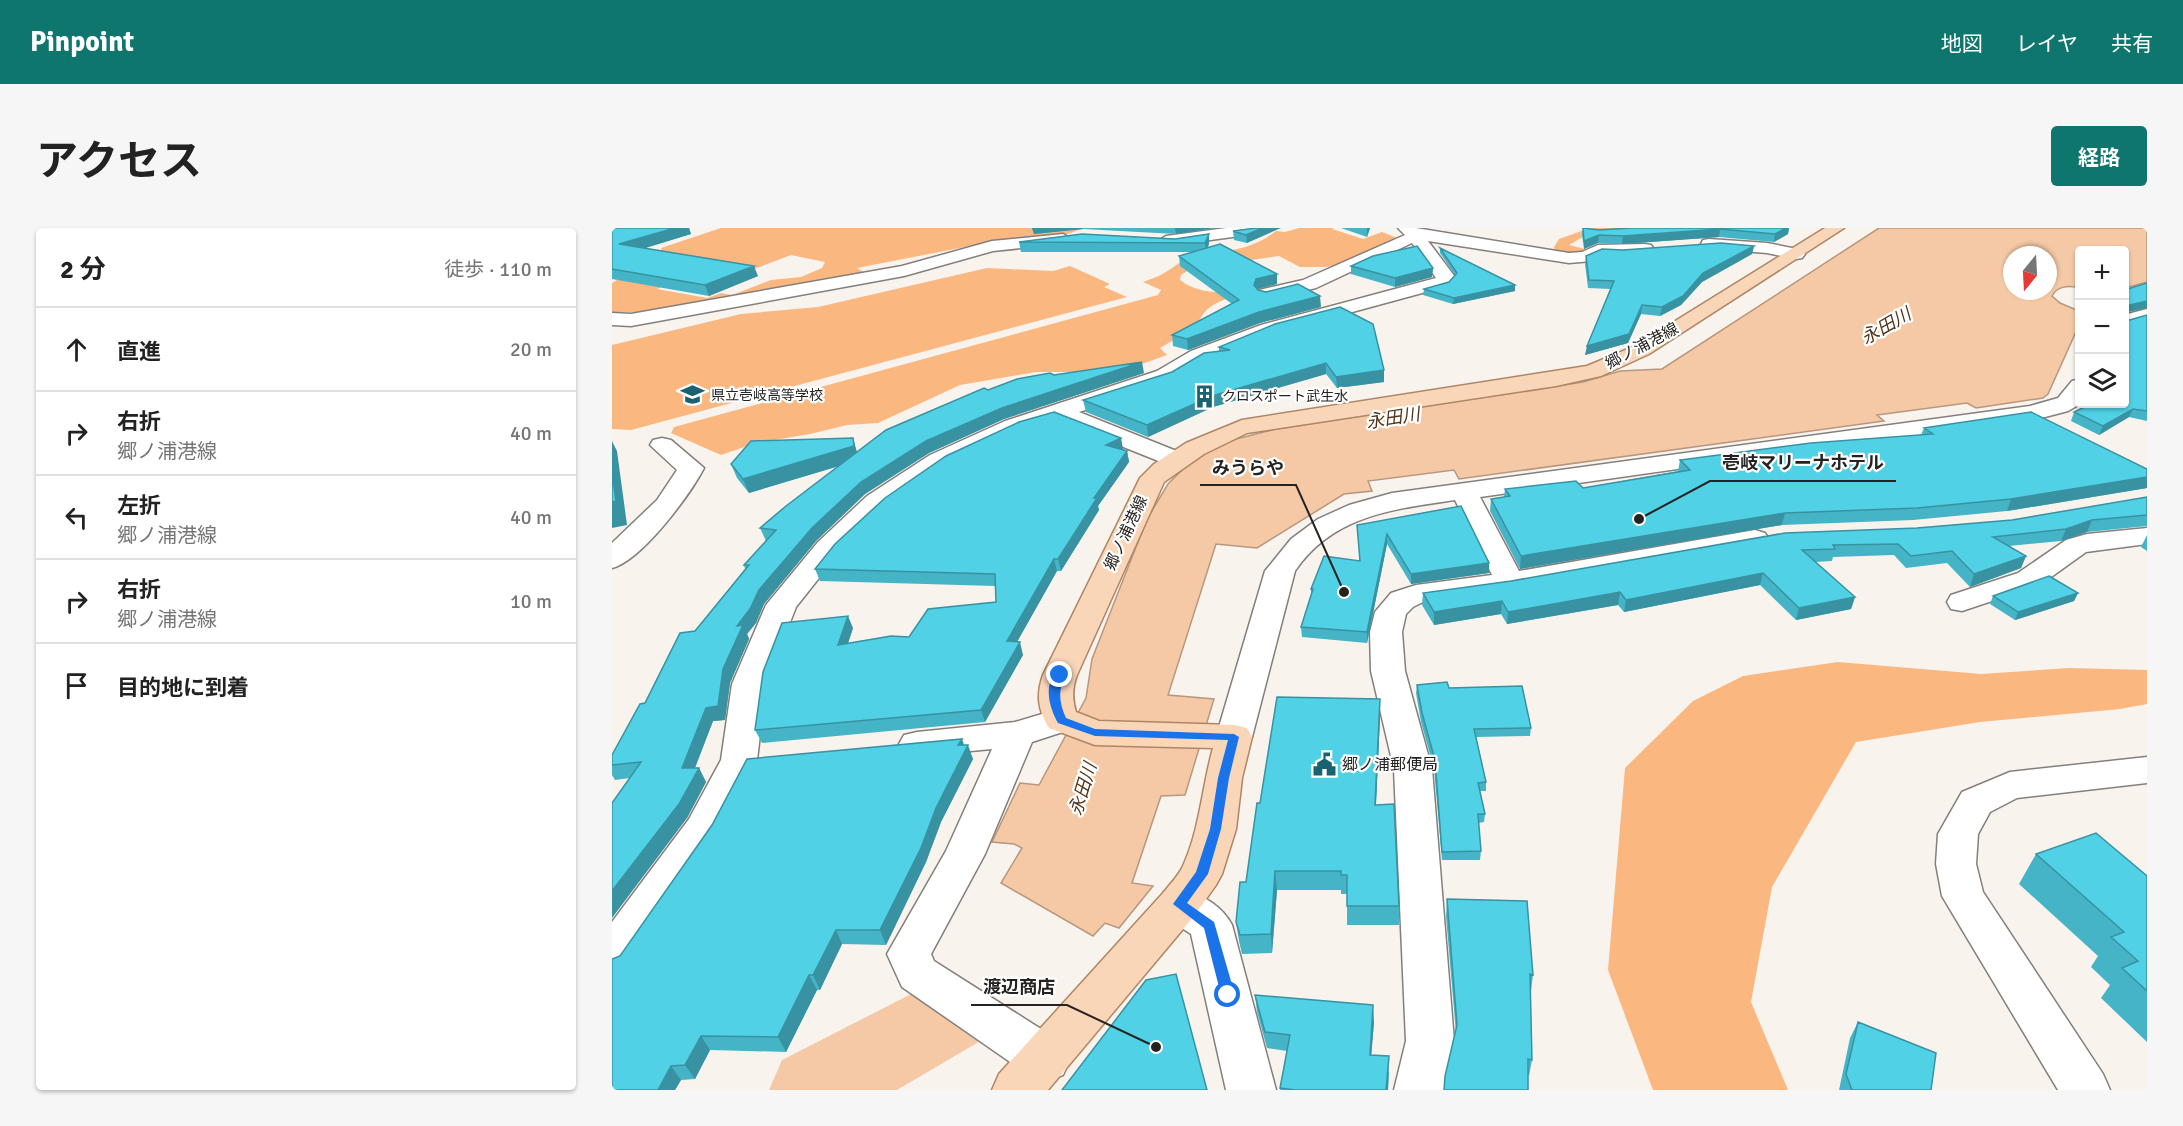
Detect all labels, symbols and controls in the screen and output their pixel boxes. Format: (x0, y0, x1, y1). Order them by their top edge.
text: Pinpoint (30, 25, 134, 59)
text: 地図 (1941, 31, 1983, 57)
text: レイヤ (2016, 31, 2078, 57)
text: 共有 (2111, 31, 2153, 57)
button: 経路 (2051, 126, 2147, 186)
text: アクセス (36, 136, 202, 187)
north arrow (2003, 246, 2057, 300)
map controls (2075, 246, 2129, 408)
button: + (2075, 246, 2129, 300)
text: 2 分 (60, 254, 106, 286)
text: 徒歩 · 110 m (444, 257, 552, 282)
button: − (2075, 300, 2129, 354)
water label: 永田川 (1857, 302, 1917, 349)
street label: 郷ノ浦港線 (1602, 318, 1682, 374)
icon: ahead (60, 333, 93, 366)
text: 20 m (510, 337, 552, 362)
text: 直進 (117, 338, 161, 365)
button: layers (2075, 354, 2129, 408)
school or university icon: 県立壱岐高等学校 (680, 382, 706, 408)
building icon: クロスポート武生水 (1191, 383, 1217, 409)
place label: 県立壱岐高等学校 (711, 387, 823, 404)
place label: クロスポート武生水 (1222, 388, 1348, 405)
water label: 永田川 (1365, 403, 1423, 433)
text: 右折 (117, 408, 161, 435)
icon: right (60, 417, 93, 450)
text: 40 m (510, 421, 552, 446)
text: 郷ノ浦港線 (117, 439, 217, 464)
callout: 壱岐マリーナホテル (1710, 445, 1896, 481)
callout: みうらや (1200, 449, 1296, 485)
text: 壱岐マリーナホテル (1722, 452, 1884, 474)
text: みうらや (1212, 457, 1284, 479)
text: 左折 (117, 492, 161, 519)
street label: 郷ノ浦港線 (1100, 493, 1152, 573)
icon: left (60, 501, 93, 534)
text: 40 m (510, 505, 552, 530)
text: 郷ノ浦港線 (117, 523, 217, 548)
text: 右折 (117, 576, 161, 603)
icon: right (60, 585, 93, 618)
text: 10 m (510, 589, 552, 614)
text: 郷ノ浦港線 (117, 607, 217, 632)
route end (1046, 661, 1072, 687)
icon: arrive (60, 669, 93, 702)
text: 目的地に到着 (117, 674, 249, 701)
public building icon: 郷ノ浦郵便局 (1311, 752, 1337, 778)
place label: 郷ノ浦郵便局 (1342, 755, 1438, 775)
water label: 永田川 (1065, 758, 1102, 818)
callout: 渡辺商店 (971, 969, 1067, 1005)
text: 渡辺商店 (983, 976, 1055, 998)
route start (1214, 981, 1240, 1007)

